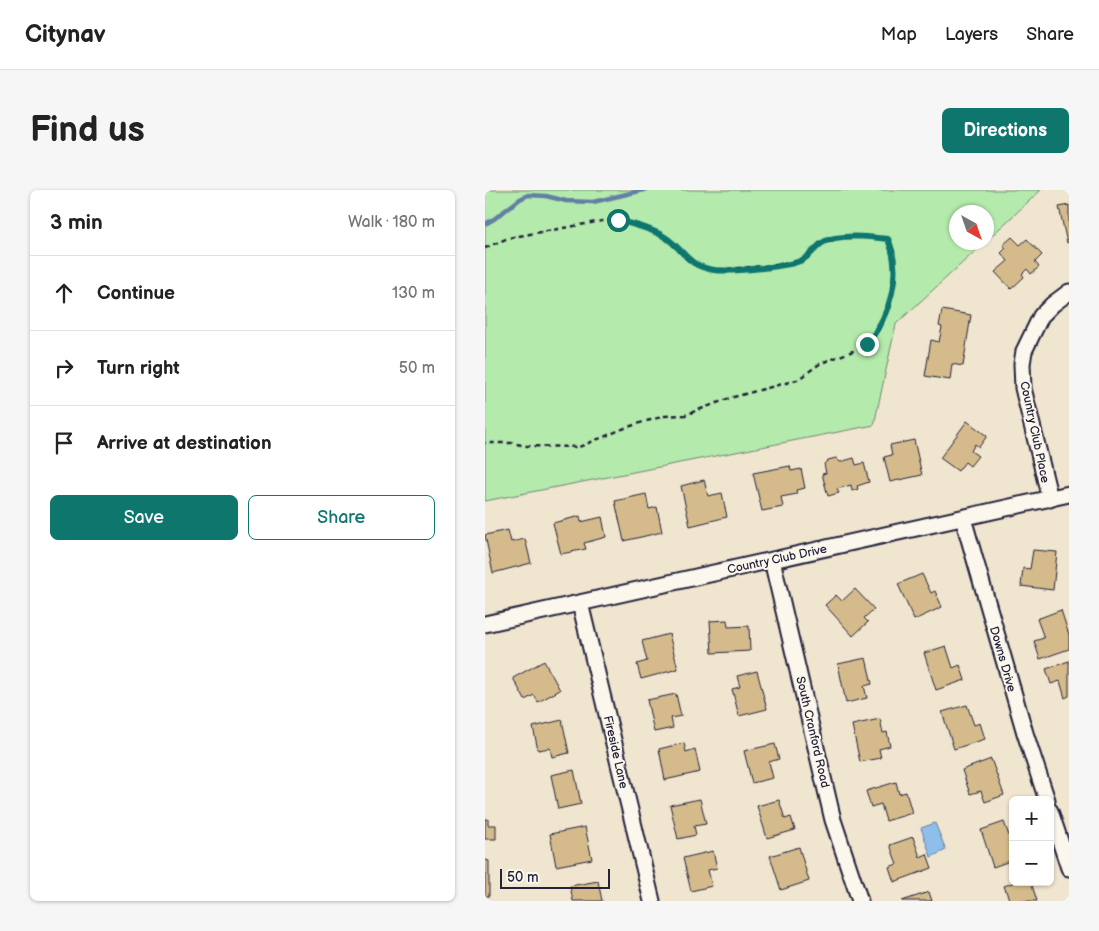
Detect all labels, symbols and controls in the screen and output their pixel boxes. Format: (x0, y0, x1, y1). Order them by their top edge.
text: Citynav (25, 20, 106, 49)
text: Map (881, 24, 917, 45)
text: Layers (945, 24, 998, 45)
text: Share (1026, 24, 1074, 45)
button: Directions (942, 108, 1069, 153)
text: Find us (30, 109, 145, 152)
north arrow (949, 205, 994, 250)
route start (607, 209, 630, 232)
text: 3 min (50, 210, 103, 235)
text: Walk · 180 m (348, 213, 435, 232)
icon: ahead (50, 279, 78, 307)
text: Continue (97, 282, 175, 305)
text: 130 m (392, 284, 435, 303)
route end (856, 333, 879, 356)
icon: right (50, 354, 78, 382)
text: Turn right (97, 357, 180, 380)
text: 50 m (399, 359, 435, 378)
street label: Country Club Place (1016, 380, 1053, 484)
icon: arrive (50, 429, 78, 457)
text: Arrive at destination (97, 432, 272, 455)
button: Save (50, 495, 238, 540)
button: Share (248, 495, 435, 540)
street label: Country Club Drive (726, 542, 828, 577)
street label: Downs Drive (986, 625, 1019, 694)
street label: South Cranford Road (792, 675, 833, 789)
street label: Fireside Lane (600, 714, 631, 790)
map controls (1009, 796, 1054, 886)
button: + (1009, 796, 1054, 841)
button: − (1009, 841, 1054, 886)
scale bar (500, 866, 610, 889)
text: 50 m (507, 869, 539, 886)

